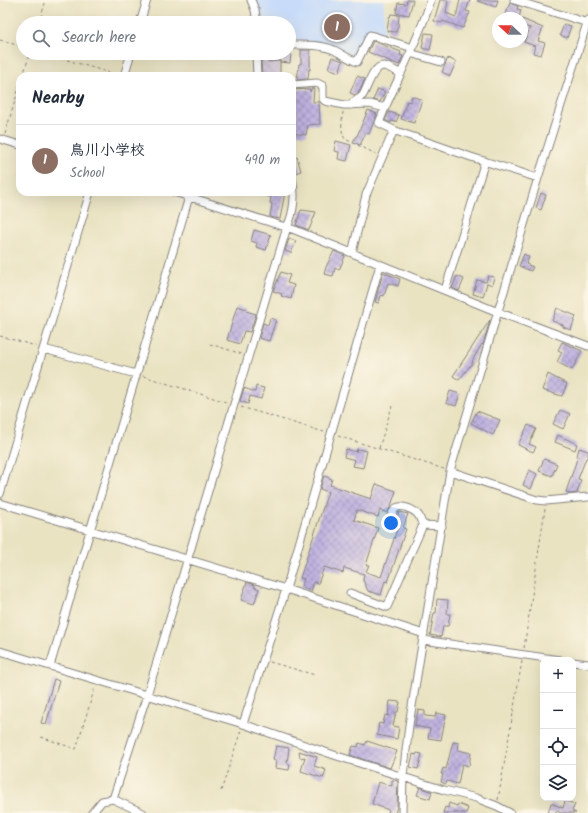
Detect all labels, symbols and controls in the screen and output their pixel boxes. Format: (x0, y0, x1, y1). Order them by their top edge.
pin: 1 (324, 12, 350, 42)
north arrow (492, 12, 528, 48)
search box (16, 16, 296, 60)
text: Search here (62, 26, 136, 50)
icon: search (30, 27, 52, 49)
text: Nearby (32, 85, 84, 112)
text: 鳥川小学校 (70, 139, 145, 163)
text: 1 (43, 150, 47, 171)
text: 490 m (244, 150, 280, 171)
text: School (70, 163, 105, 184)
your location (381, 513, 401, 533)
map controls (540, 657, 576, 801)
button: + (540, 657, 576, 693)
button: − (540, 693, 576, 729)
button: locate (540, 729, 576, 765)
button: layers (540, 765, 576, 801)

